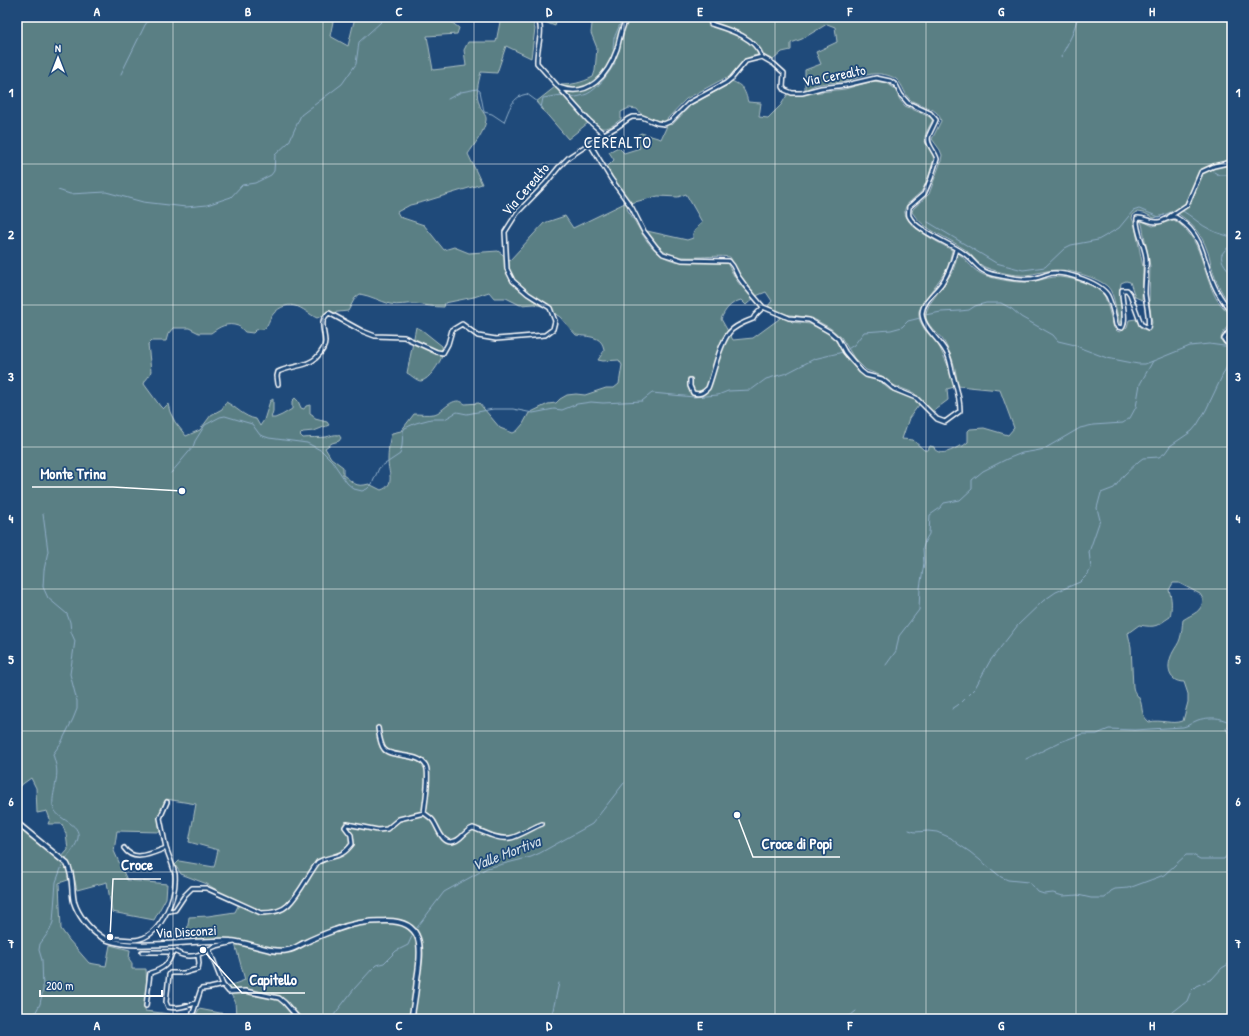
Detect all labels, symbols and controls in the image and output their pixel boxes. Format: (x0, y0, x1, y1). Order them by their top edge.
text: A (94, 2, 101, 20)
text: B (245, 2, 252, 20)
text: C (395, 2, 403, 20)
text: D (546, 2, 553, 20)
text: E (697, 2, 703, 20)
text: F (847, 2, 854, 20)
text: G (998, 2, 1005, 20)
text: H (1149, 2, 1155, 20)
north arrow (38, 38, 78, 78)
text: N (55, 41, 61, 55)
street label: Via Cerealto (801, 60, 867, 90)
text: 1 (9, 83, 14, 101)
text: 1 (1236, 83, 1241, 101)
district label: CEREALTO (584, 131, 652, 153)
street label: Via Cerealto (497, 159, 553, 219)
text: 2 (8, 225, 15, 243)
text: 2 (1235, 225, 1242, 243)
text: 3 (8, 367, 14, 385)
text: 3 (1235, 367, 1241, 385)
callout: Monte Trina (32, 460, 113, 487)
text: Monte Trina (40, 463, 106, 484)
text: 4 (9, 509, 14, 527)
text: 4 (1236, 509, 1241, 527)
text: 5 (8, 650, 14, 668)
text: 5 (1235, 650, 1241, 668)
text: 6 (8, 792, 14, 810)
text: 6 (1235, 792, 1241, 810)
water label: Valle Mortiva (469, 830, 545, 876)
callout: Croce di Popi (753, 830, 840, 857)
text: Croce di Popi (762, 833, 832, 855)
callout: Croce (113, 852, 161, 879)
text: Croce (121, 854, 153, 875)
street label: Via Disconzi (155, 920, 217, 942)
text: 7 (7, 934, 15, 952)
text: 7 (1234, 934, 1242, 952)
callout: Capitello (242, 966, 305, 993)
text: Capitello (249, 969, 297, 991)
scale bar (40, 972, 162, 998)
text: 200 m (46, 977, 73, 994)
text: A (94, 1016, 101, 1034)
text: B (245, 1016, 252, 1034)
text: C (395, 1016, 403, 1034)
text: D (546, 1016, 553, 1034)
text: E (697, 1016, 703, 1034)
text: F (847, 1016, 854, 1034)
text: G (998, 1016, 1005, 1034)
text: H (1149, 1016, 1155, 1034)

